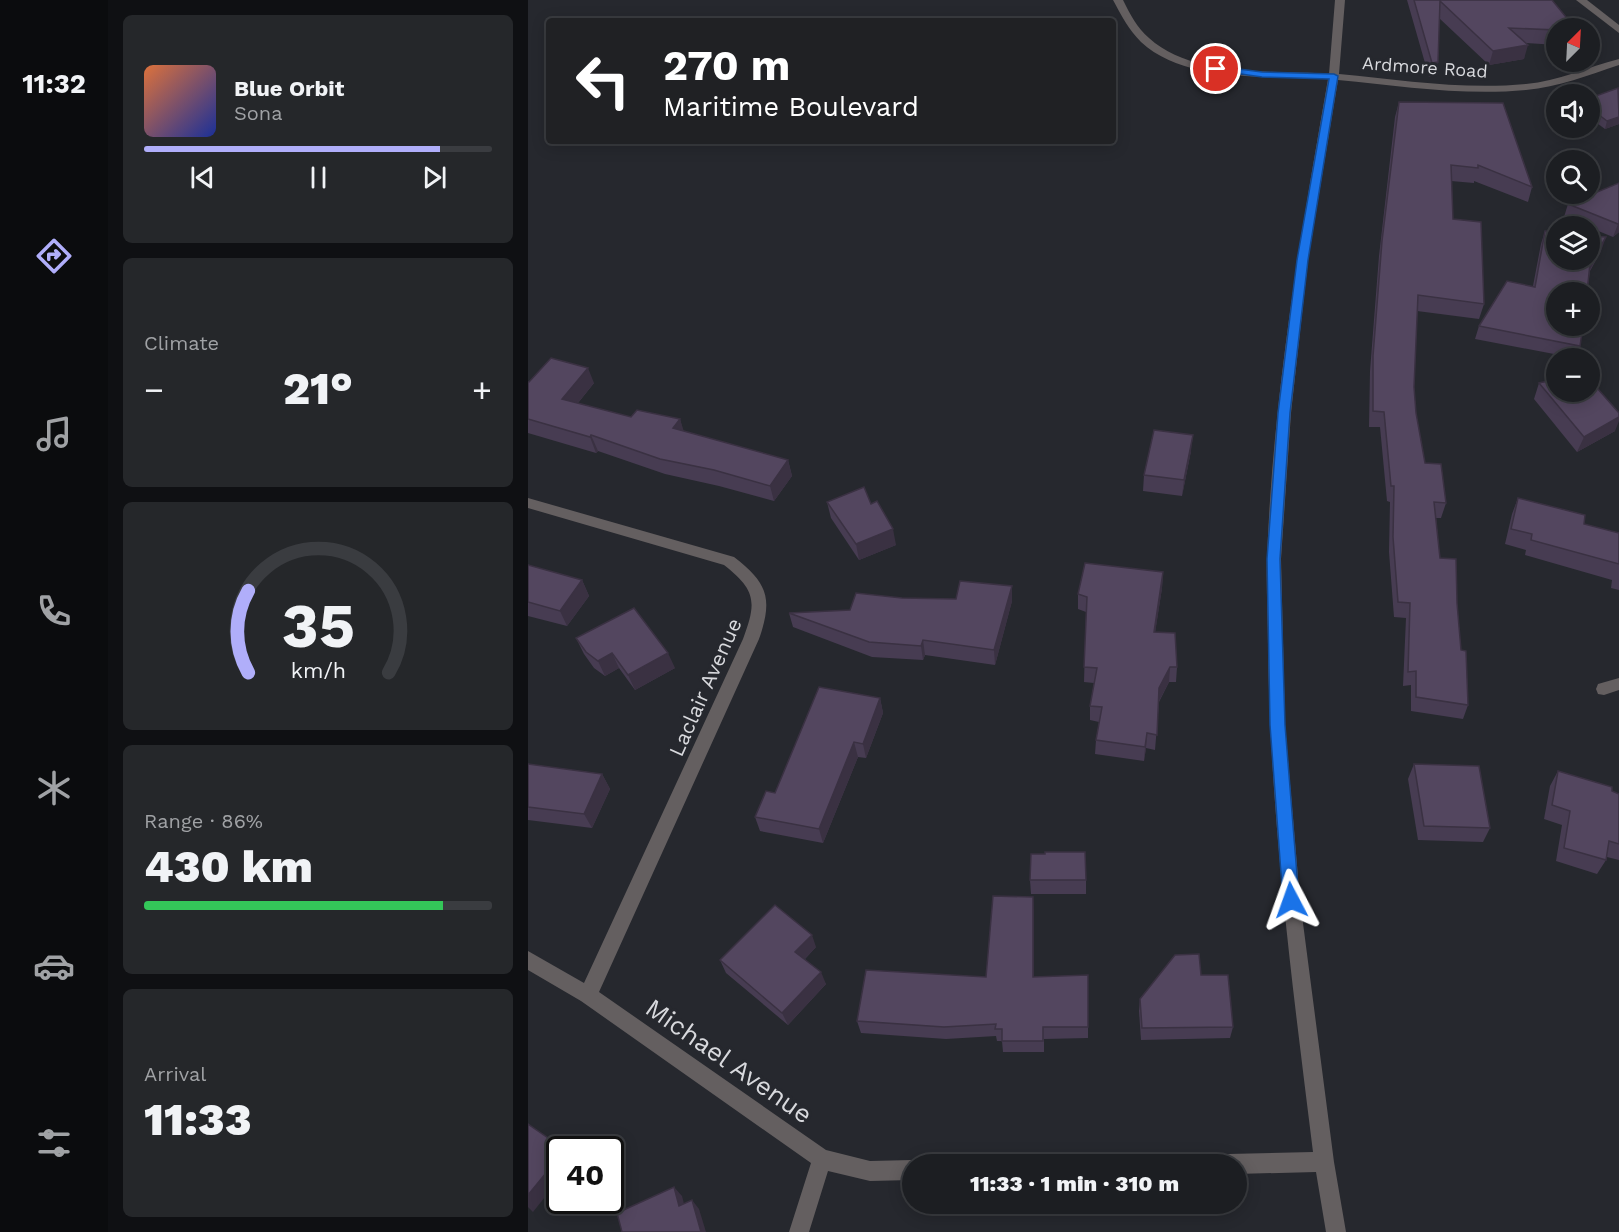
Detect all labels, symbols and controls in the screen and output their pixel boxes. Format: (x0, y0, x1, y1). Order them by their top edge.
north arrow (1546, 18, 1600, 72)
map controls (1546, 18, 1600, 402)
text: 270 m (663, 41, 790, 90)
icon: left (564, 42, 642, 120)
pin (1190, 43, 1241, 94)
icon: arrive (1199, 52, 1232, 85)
street label: Ardmore Road (1362, 52, 1488, 82)
text: 11:32 (22, 68, 86, 100)
text: Blue Orbit (234, 76, 344, 101)
button: sound (1546, 84, 1600, 138)
text: Maritime Boulevard (663, 91, 919, 123)
text: Sona (234, 101, 283, 125)
button: search (1546, 150, 1600, 204)
icon: previous (186, 161, 219, 194)
icon: pause (302, 161, 335, 194)
icon: next (418, 161, 451, 194)
button: layers (1546, 216, 1600, 270)
icon: directions (33, 235, 75, 277)
button: + (1546, 282, 1600, 336)
text: Climate (144, 331, 219, 355)
button: − (1546, 348, 1600, 402)
text: 21° (283, 362, 353, 415)
text: − (144, 370, 164, 409)
text: + (472, 370, 492, 409)
icon: music (33, 413, 75, 455)
text: 35 (281, 589, 355, 662)
icon: phone (33, 590, 75, 632)
street label: Laclair Avenue (663, 614, 747, 760)
text: km/h (290, 658, 346, 683)
icon: climate (33, 767, 75, 809)
text: Range · 86% (144, 809, 263, 833)
text: 430 km (144, 840, 313, 893)
position arrow (1259, 868, 1323, 932)
icon: car (33, 945, 75, 987)
street label: Michael Avenue (640, 992, 818, 1130)
text: Arrival (144, 1062, 206, 1086)
text: 11:33 (144, 1093, 252, 1146)
icon: filters (33, 1122, 75, 1164)
speed limit sign: 40 (546, 1136, 624, 1214)
text: 11:33 · 1 min · 310 m (970, 1171, 1179, 1196)

